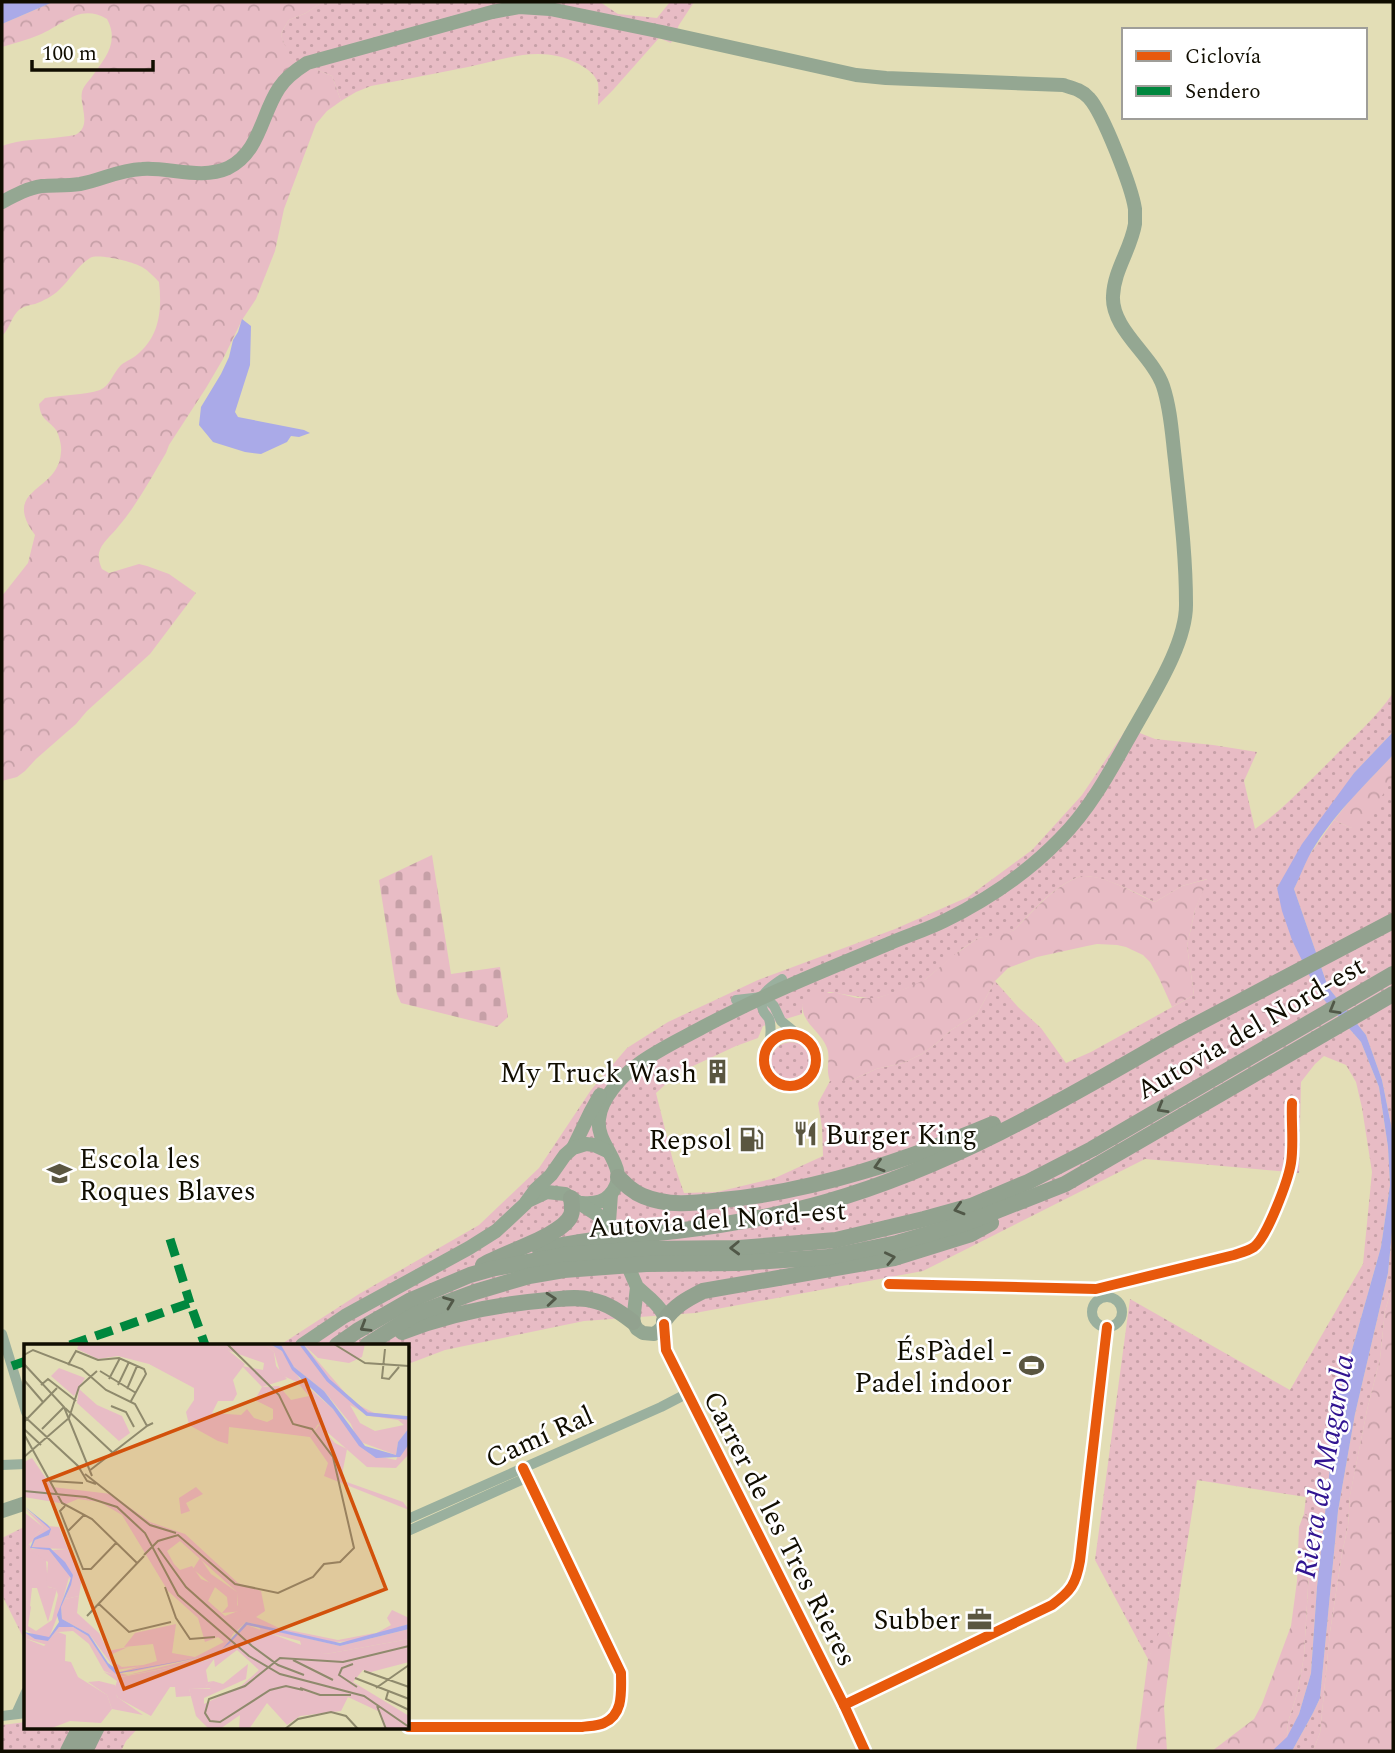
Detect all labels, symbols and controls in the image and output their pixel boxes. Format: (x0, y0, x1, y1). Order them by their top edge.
scale bar (32, 28, 152, 72)
legend (1122, 28, 1367, 119)
text: 100 m (42, 38, 97, 70)
text: Ciclovía (1185, 41, 1262, 73)
text: Sendero (1185, 76, 1261, 108)
street label: Autovia del Nord-est (1128, 945, 1374, 1112)
one-way arrow (1329, 1000, 1342, 1013)
place label: My Truck Wash (500, 1052, 697, 1095)
building icon: My Truck Wash (703, 1058, 731, 1086)
one-way arrow (1156, 1100, 1169, 1113)
place label: Burger King (825, 1114, 977, 1157)
place label: Repsol (649, 1119, 732, 1162)
restaurant icon: Burger King (791, 1120, 819, 1148)
fuel station icon: Repsol (738, 1125, 766, 1153)
place label: Escola les Roques Blaves (79, 1138, 256, 1213)
one-way arrow (874, 1158, 886, 1173)
school or university icon: Escola les Roques Blaves (45, 1160, 73, 1188)
street label: Autovia del Nord-est (586, 1189, 848, 1250)
one-way arrow (953, 1201, 965, 1216)
one-way arrow (729, 1240, 740, 1255)
one-way arrow (884, 1252, 896, 1266)
one-way arrow (546, 1292, 557, 1307)
one-way arrow (443, 1296, 455, 1310)
one-way arrow (359, 1318, 372, 1331)
place label: ÉsPàdel - Padel indoor (854, 1330, 1012, 1405)
inset map (24, 1344, 410, 1728)
water label: Riera de Magarola (1283, 1351, 1367, 1582)
sports icon: ÉsPàdel - Padel indoor (1018, 1352, 1046, 1380)
street label: Carrer de les Tres Rieres (691, 1383, 868, 1674)
street label: Camí Ral (479, 1394, 601, 1480)
place label: Subber (873, 1599, 960, 1642)
office icon: Subber (966, 1605, 994, 1633)

